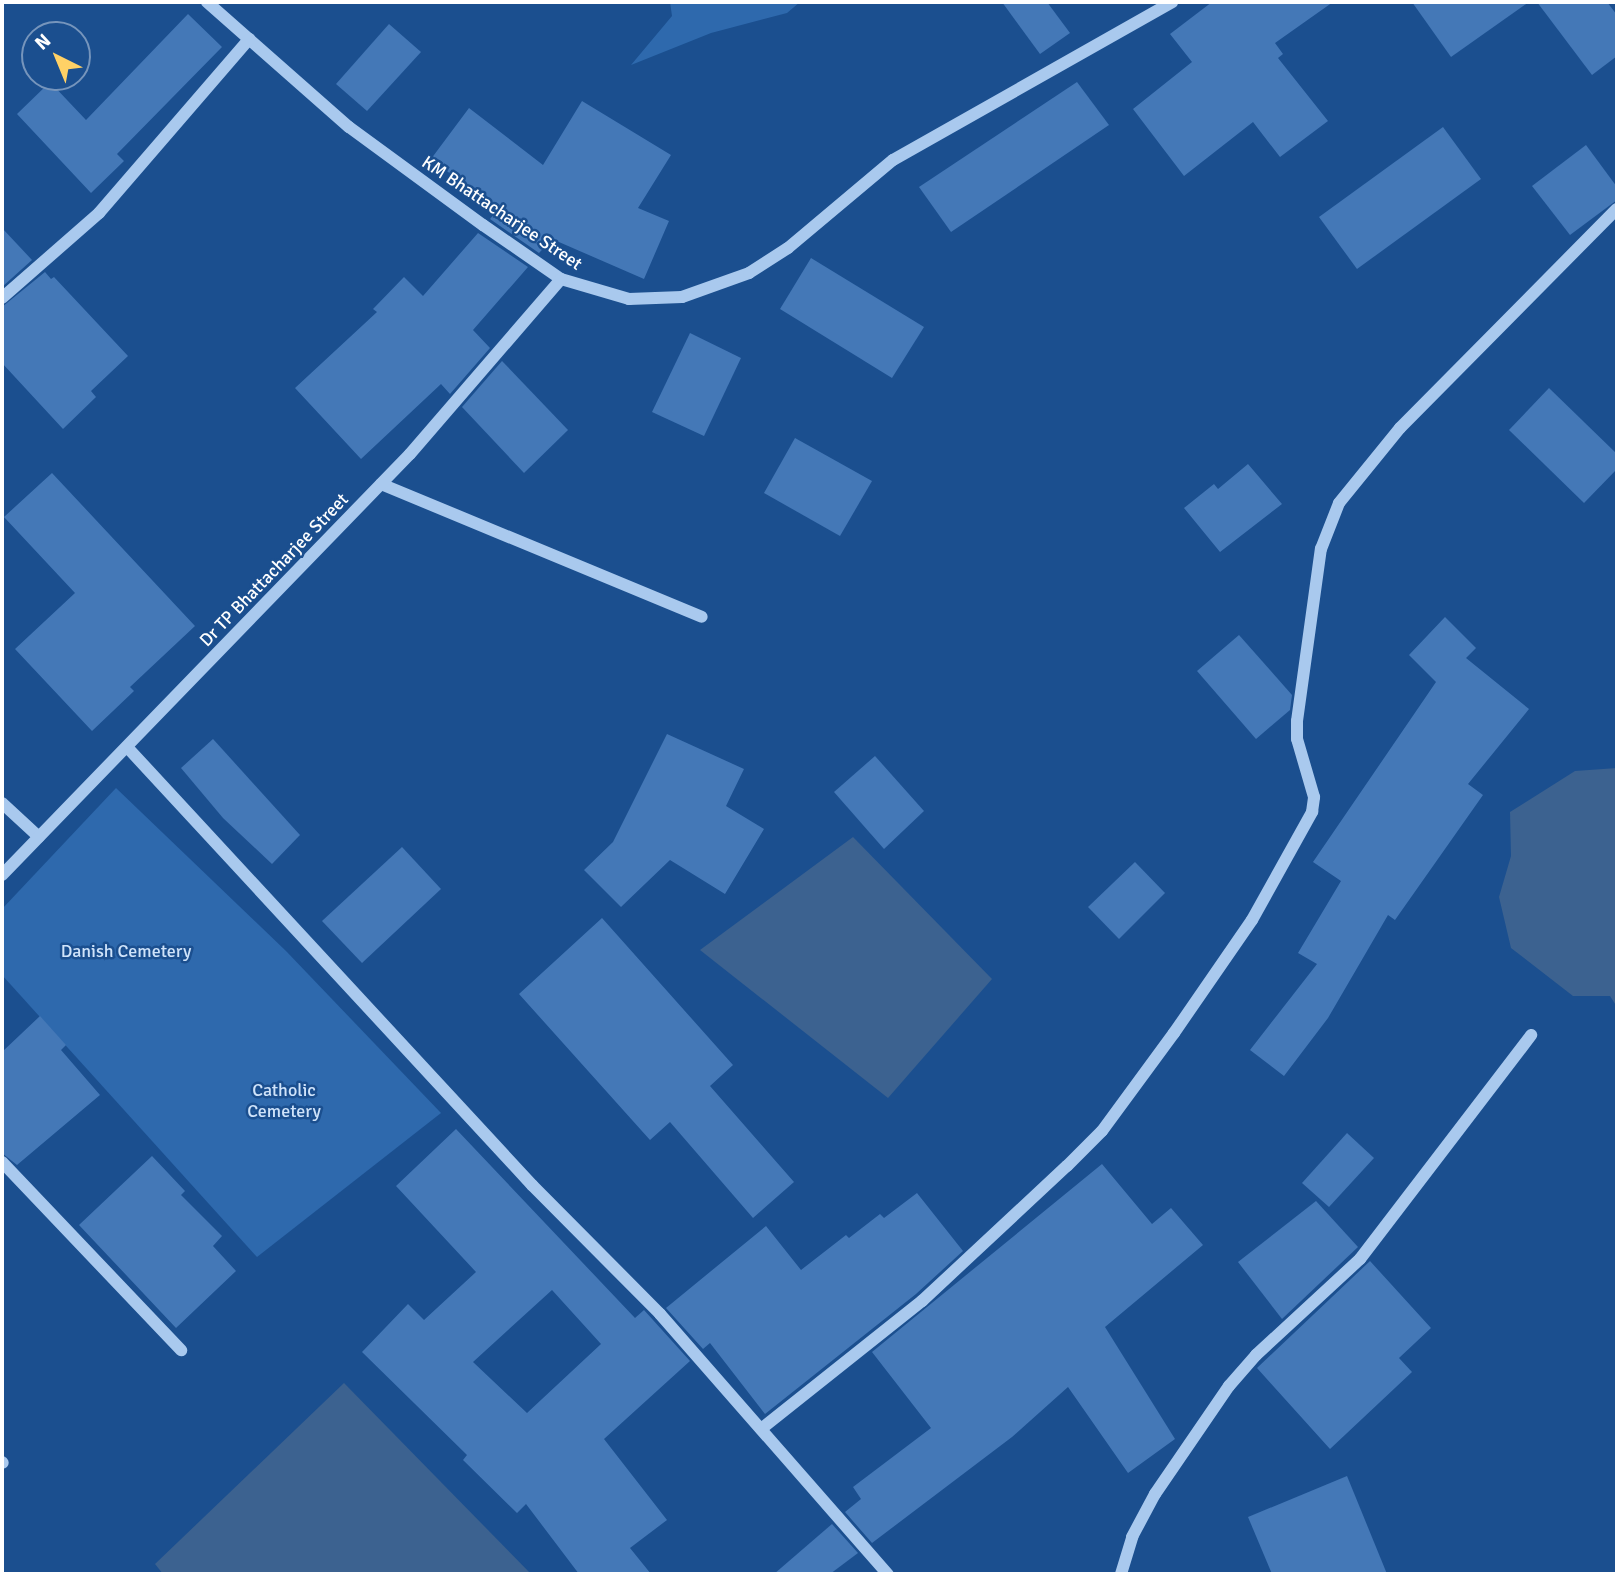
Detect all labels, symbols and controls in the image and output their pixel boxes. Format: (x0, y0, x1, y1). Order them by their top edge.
north arrow (21, 21, 91, 91)
text: N (30, 29, 56, 55)
street label: KM Bhattacharjee Street (418, 151, 586, 275)
street label: Dr TP Bhattacharjee Street (195, 489, 353, 651)
park label: Danish Cemetery (61, 940, 191, 962)
park label: Catholic Cemetery (247, 1080, 321, 1122)

